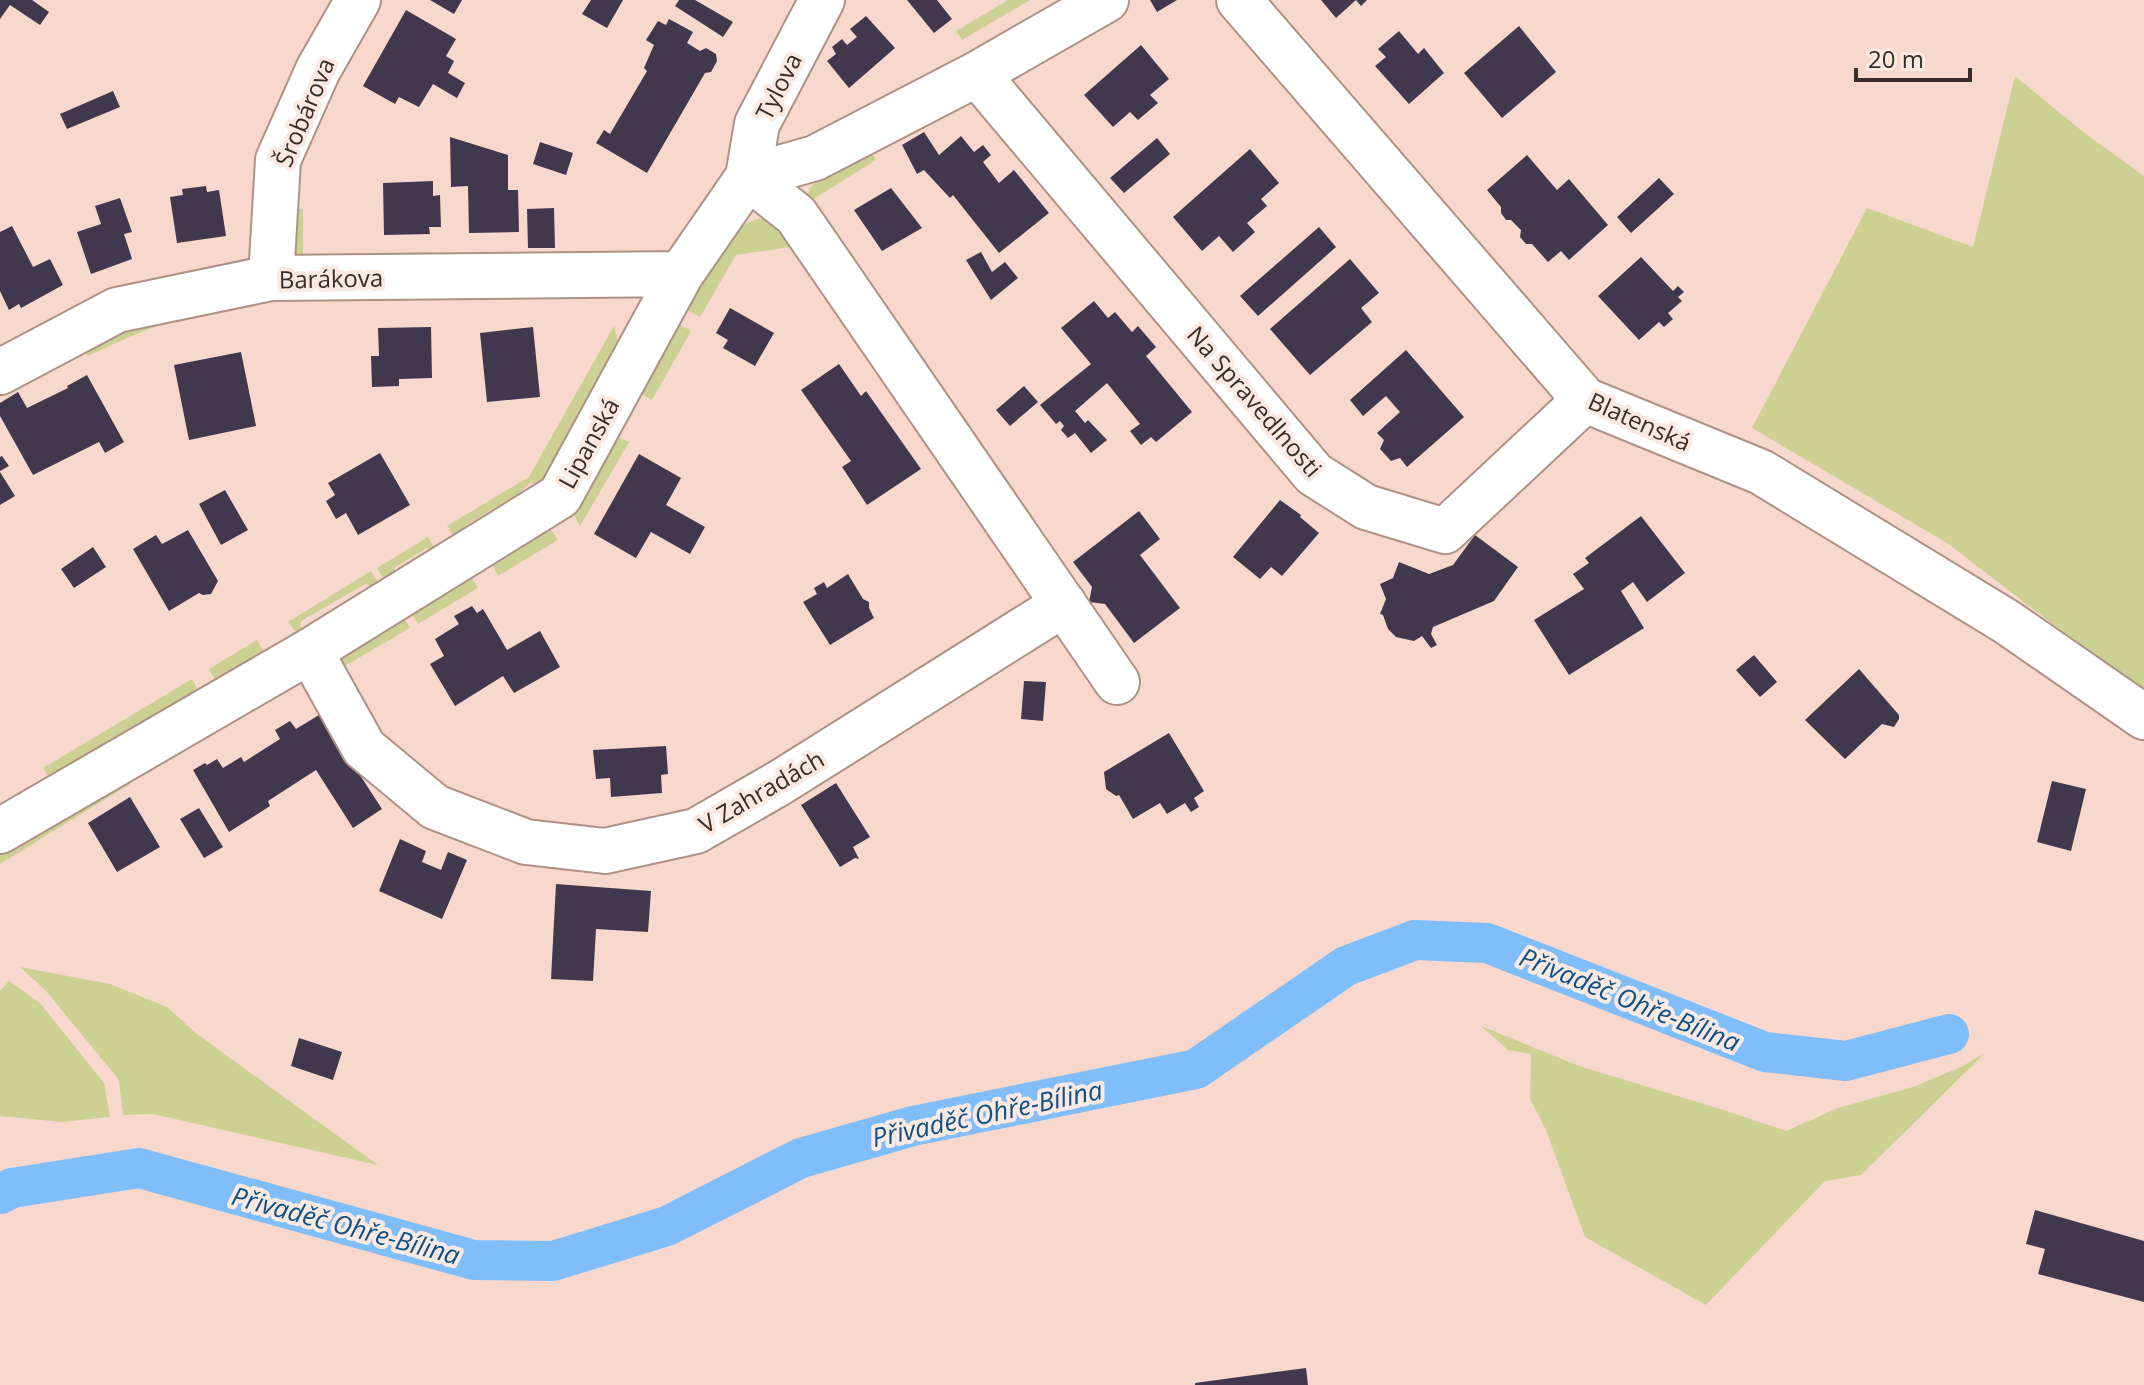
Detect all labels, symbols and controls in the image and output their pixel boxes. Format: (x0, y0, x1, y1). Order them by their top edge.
scale bar (1856, 32, 1970, 82)
text: 20 m (1868, 42, 1924, 75)
street label: Tylova (747, 47, 809, 125)
street label: Šrobárova (266, 53, 342, 171)
street label: Barákova (279, 261, 383, 295)
street label: Na Spravedlnosti (1180, 318, 1330, 484)
street label: Blatenská (1583, 384, 1697, 458)
street label: Lipanská (550, 392, 626, 494)
street label: V Zahradách (692, 742, 830, 840)
water label: Přivaděč Ohře-Bílina (1514, 938, 1746, 1060)
water label: Přivaděč Ohře-Bílina (868, 1071, 1106, 1155)
water label: Přivaděč Ohře-Bílina (228, 1177, 464, 1273)

